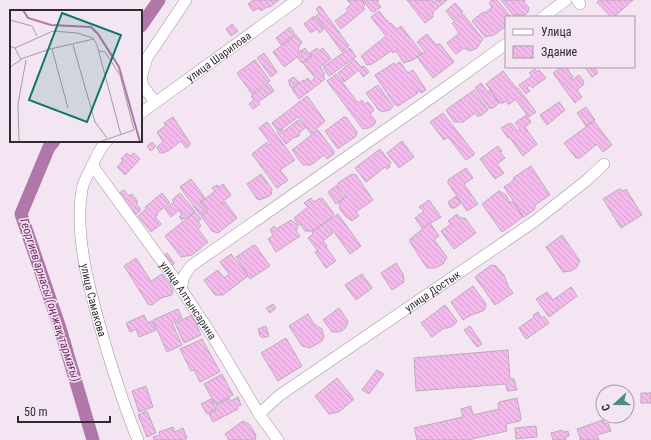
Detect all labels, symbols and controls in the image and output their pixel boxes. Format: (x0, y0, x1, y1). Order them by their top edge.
inset map (10, 10, 142, 142)
legend (505, 16, 635, 68)
text: Улица (541, 25, 572, 39)
street label: улица Шарипова (184, 29, 254, 85)
text: Здание (541, 45, 578, 59)
water label: Георгиев арнасы (оң жақ тармағы) (17, 217, 83, 384)
street label: улица Алтынсарина (157, 259, 219, 342)
street label: улица Самакова (78, 263, 109, 338)
street label: улица Достык (403, 267, 464, 315)
north arrow (595, 384, 635, 424)
scale bar (18, 398, 110, 424)
text: С (599, 402, 613, 413)
text: 50 m (24, 405, 48, 419)

